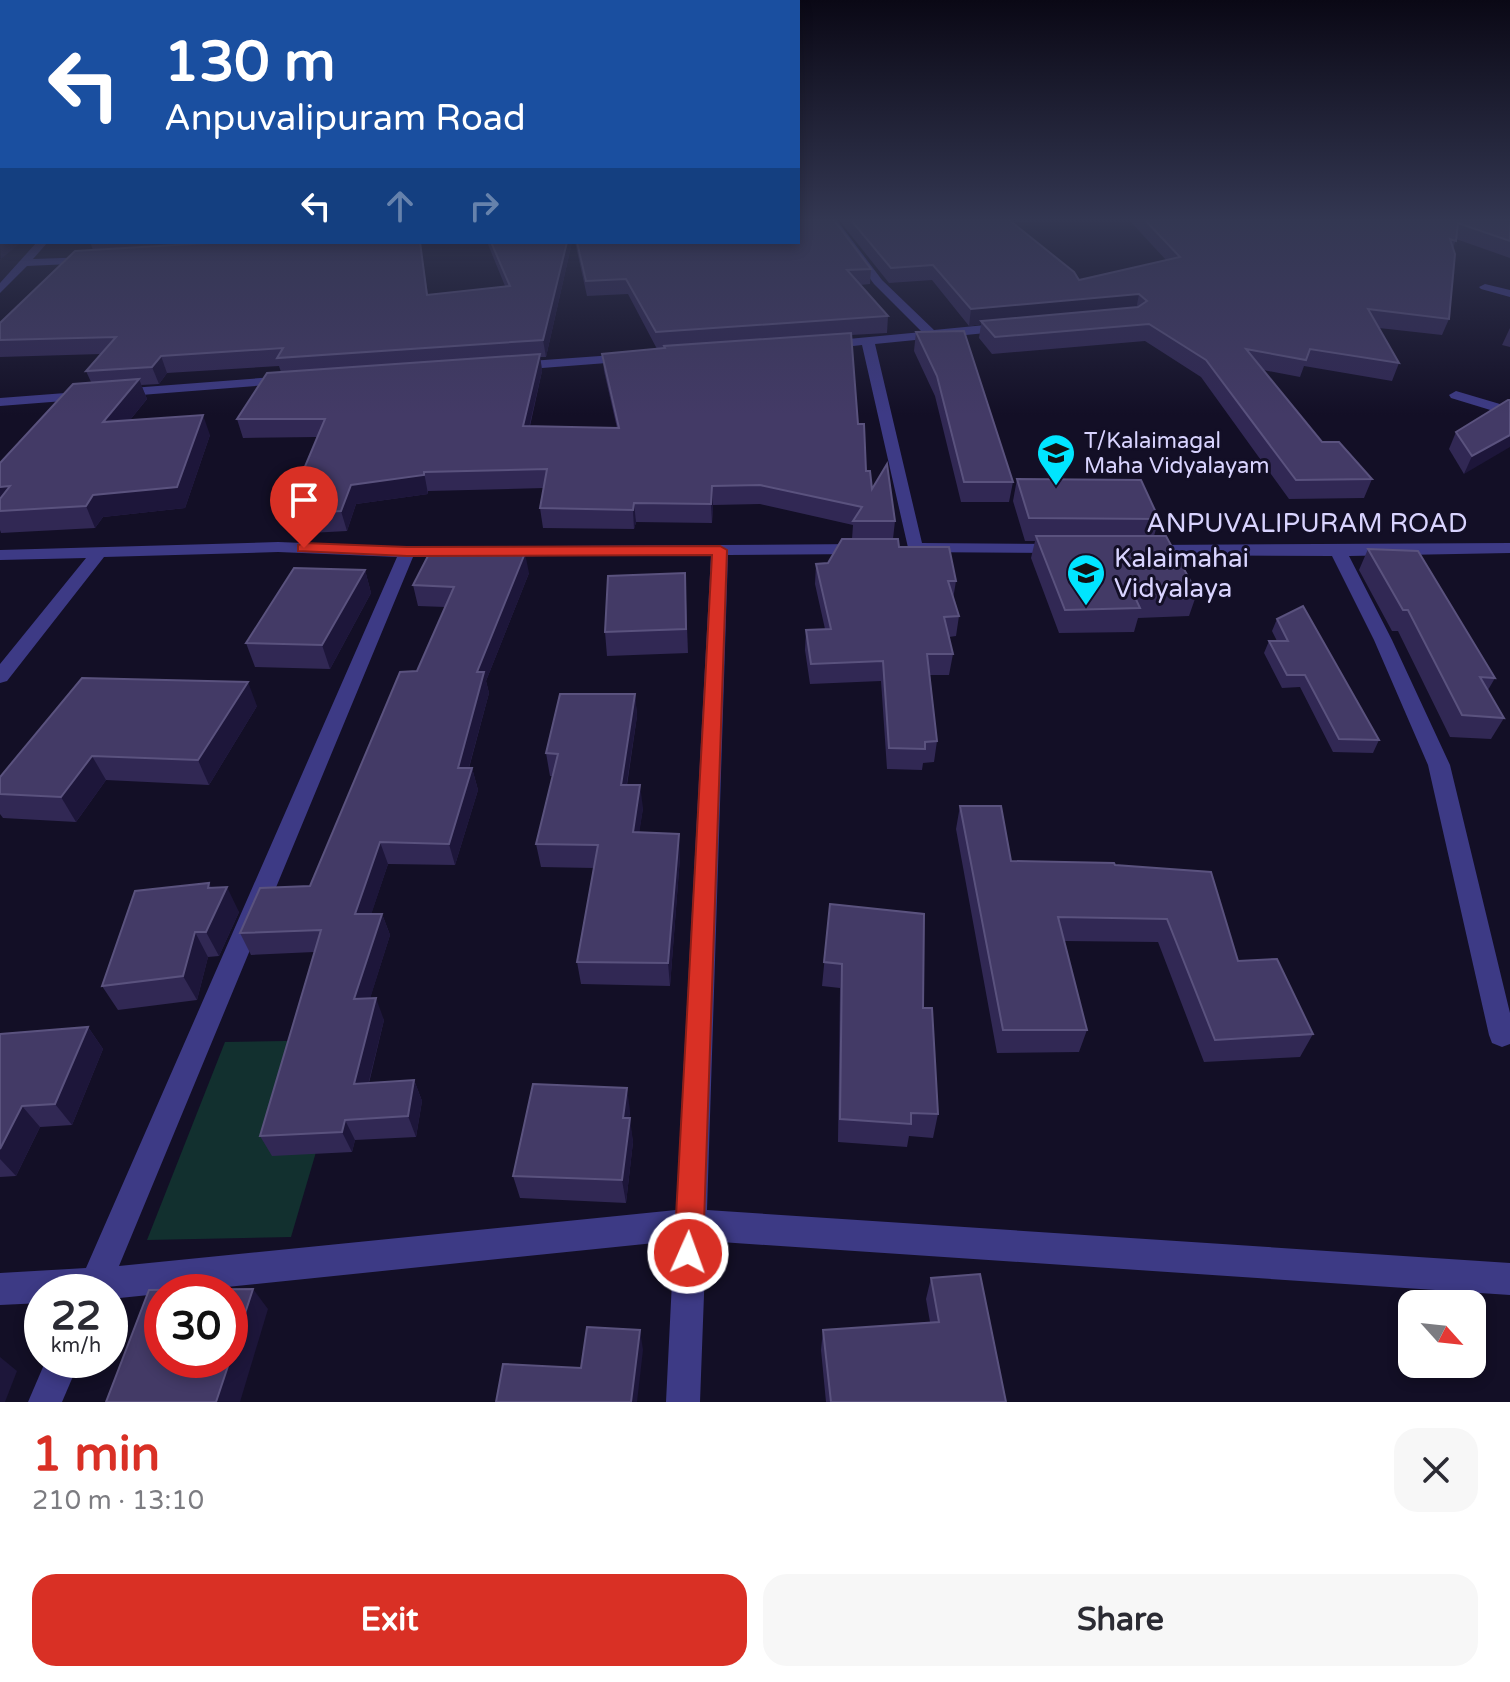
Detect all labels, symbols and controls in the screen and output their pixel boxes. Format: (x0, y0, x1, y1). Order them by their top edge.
text: 130 m (164, 29, 335, 96)
icon: left (32, 32, 136, 136)
text: Anpuvalipuram Road (164, 97, 526, 140)
icon: left (294, 184, 338, 228)
icon: ahead (378, 184, 422, 228)
icon: right (462, 184, 506, 228)
place label: T/Kalaimagal Maha Vidyalayam (1084, 428, 1269, 479)
school or university icon: T/Kalaimagal Maha Vidyalayam (1035, 432, 1077, 487)
pin (270, 466, 338, 548)
icon: arrive (282, 478, 326, 522)
street label: ANPUVALIPURAM ROAD (1146, 508, 1468, 539)
place label: Kalaimahai Vidyalaya (1114, 543, 1249, 604)
school or university icon: Kalaimahai Vidyalaya (1065, 552, 1107, 607)
position arrow (646, 1211, 730, 1295)
speed limit sign: 30 (144, 1274, 248, 1378)
north arrow (1398, 1290, 1486, 1378)
map controls (1398, 1290, 1486, 1378)
text: 22 (51, 1292, 101, 1340)
text: km/h (51, 1334, 101, 1358)
text: 1 min (32, 1426, 160, 1484)
button: close (1394, 1428, 1478, 1512)
text: 210 m · 13:10 (32, 1485, 204, 1516)
button: Exit (32, 1574, 747, 1666)
button: Share (763, 1574, 1478, 1666)

